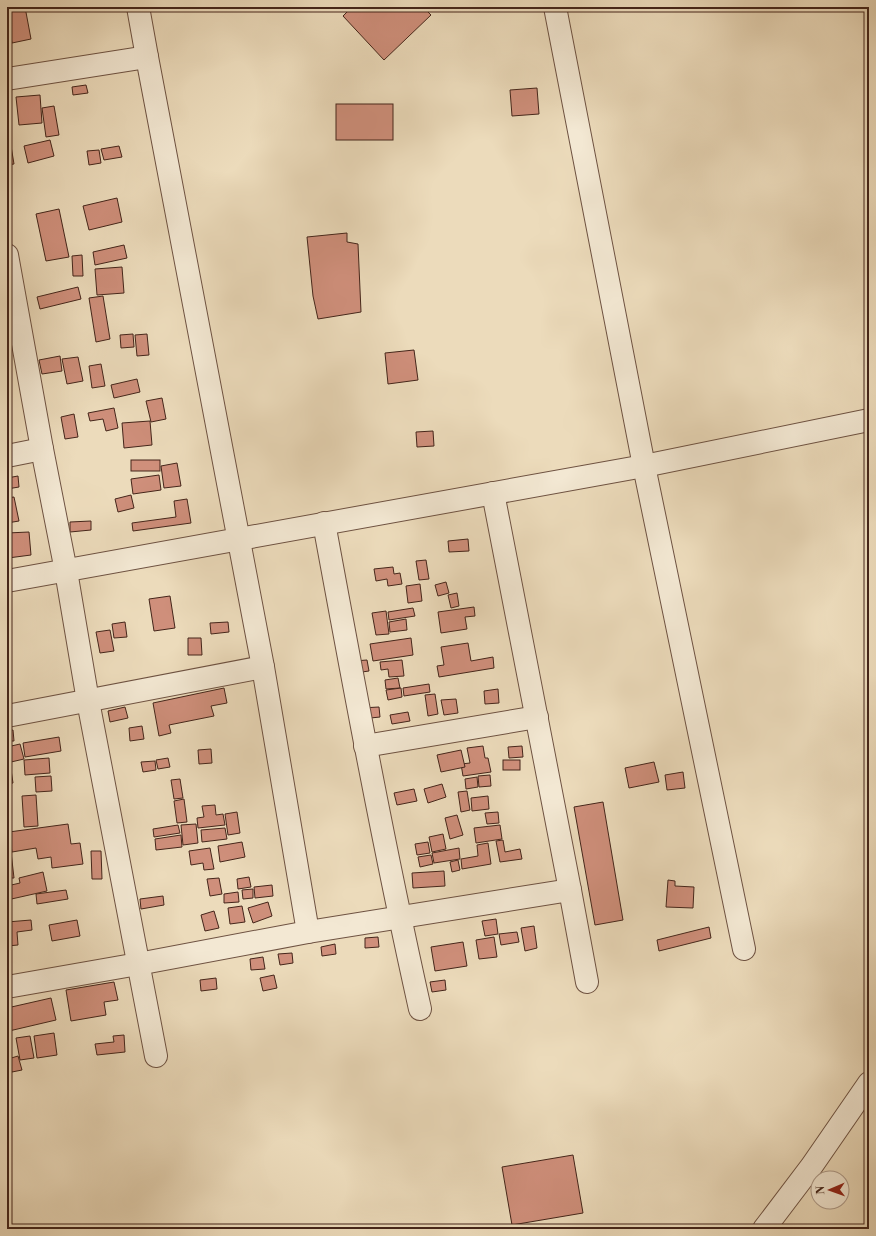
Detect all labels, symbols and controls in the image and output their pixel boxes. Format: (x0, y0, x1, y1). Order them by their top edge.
north arrow (810, 1170, 850, 1210)
text: N (814, 1185, 828, 1195)

